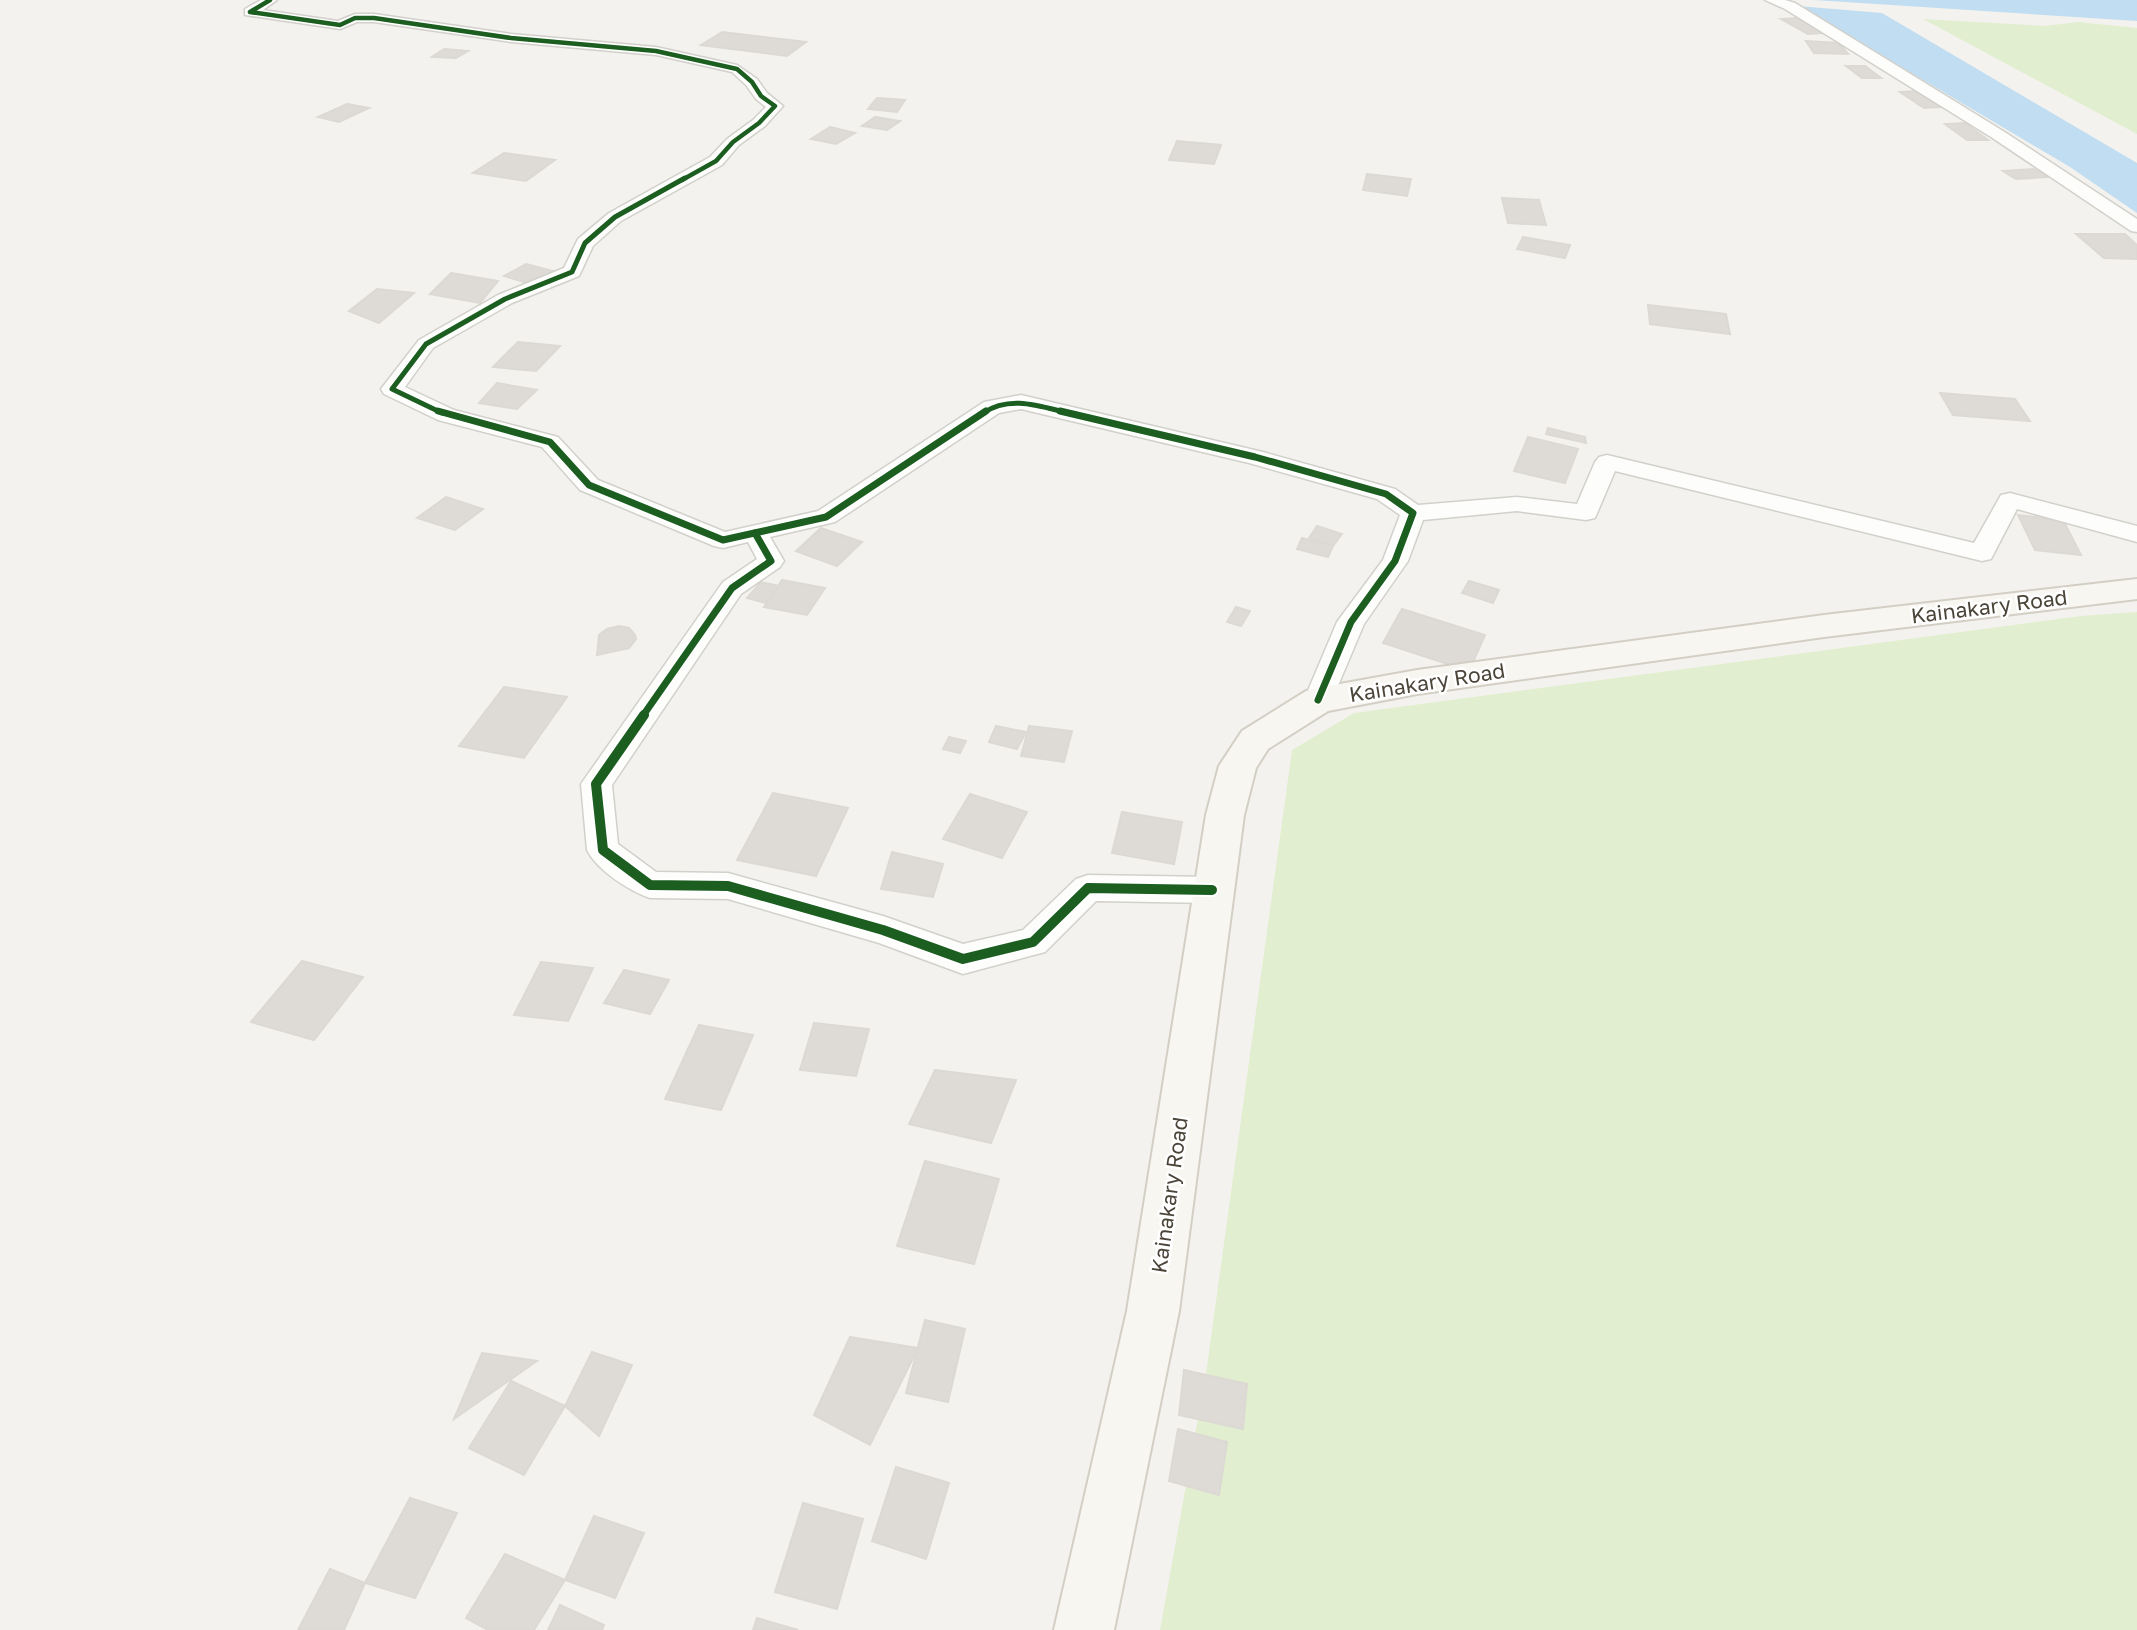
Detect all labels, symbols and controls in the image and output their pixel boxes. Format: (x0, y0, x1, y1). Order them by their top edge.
street label: Kainakary Road (1909, 584, 2069, 628)
street label: Kainakary Road (1347, 657, 1507, 707)
street label: Kainakary Road (1145, 1115, 1193, 1275)

